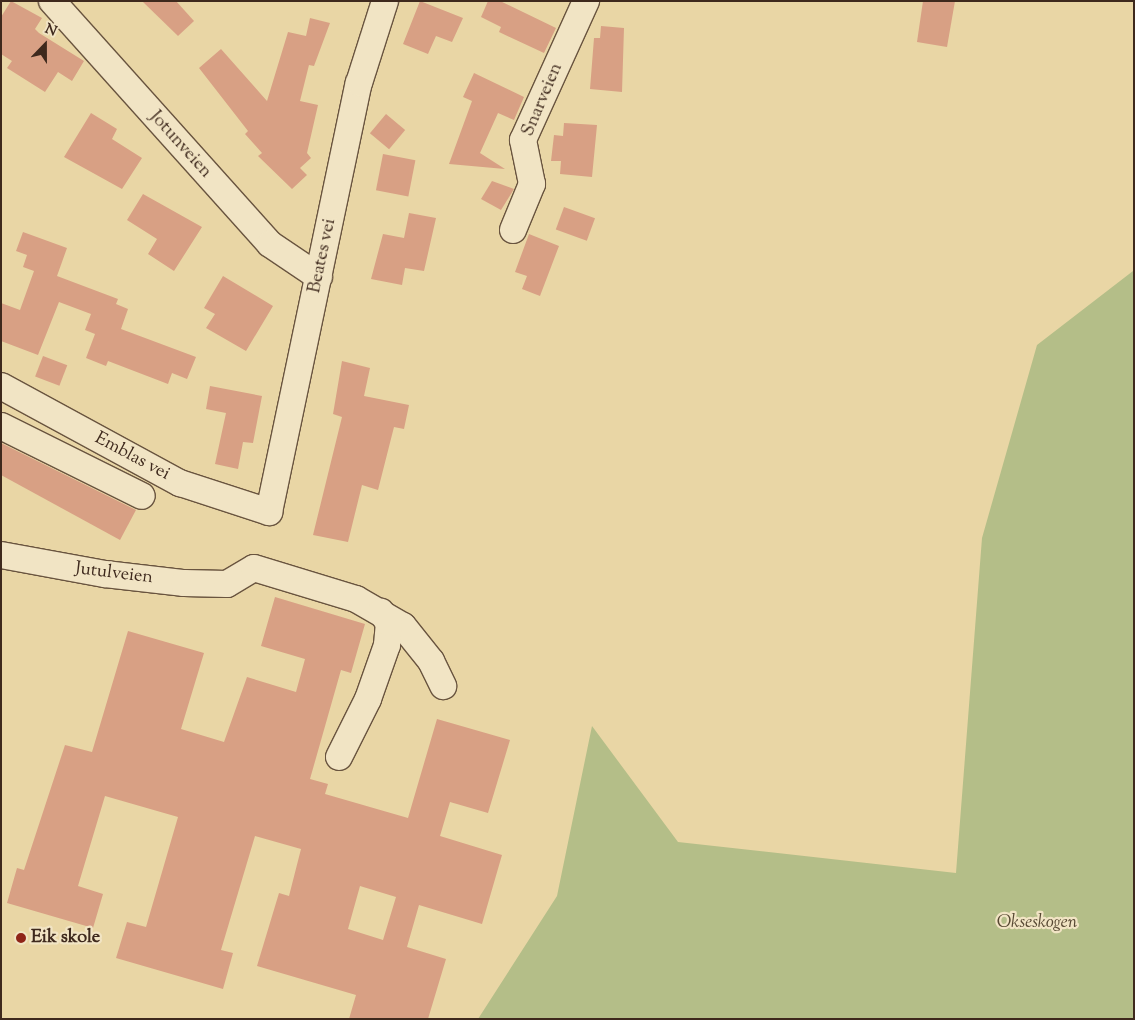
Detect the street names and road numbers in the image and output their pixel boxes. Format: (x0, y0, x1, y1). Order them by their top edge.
street label: Snarveien (518, 60, 568, 140)
street label: Jotunveien (144, 107, 216, 183)
street label: Beates vei (305, 217, 341, 295)
street label: Emblas vei (91, 428, 173, 486)
street label: Jutulveien (74, 559, 154, 589)

